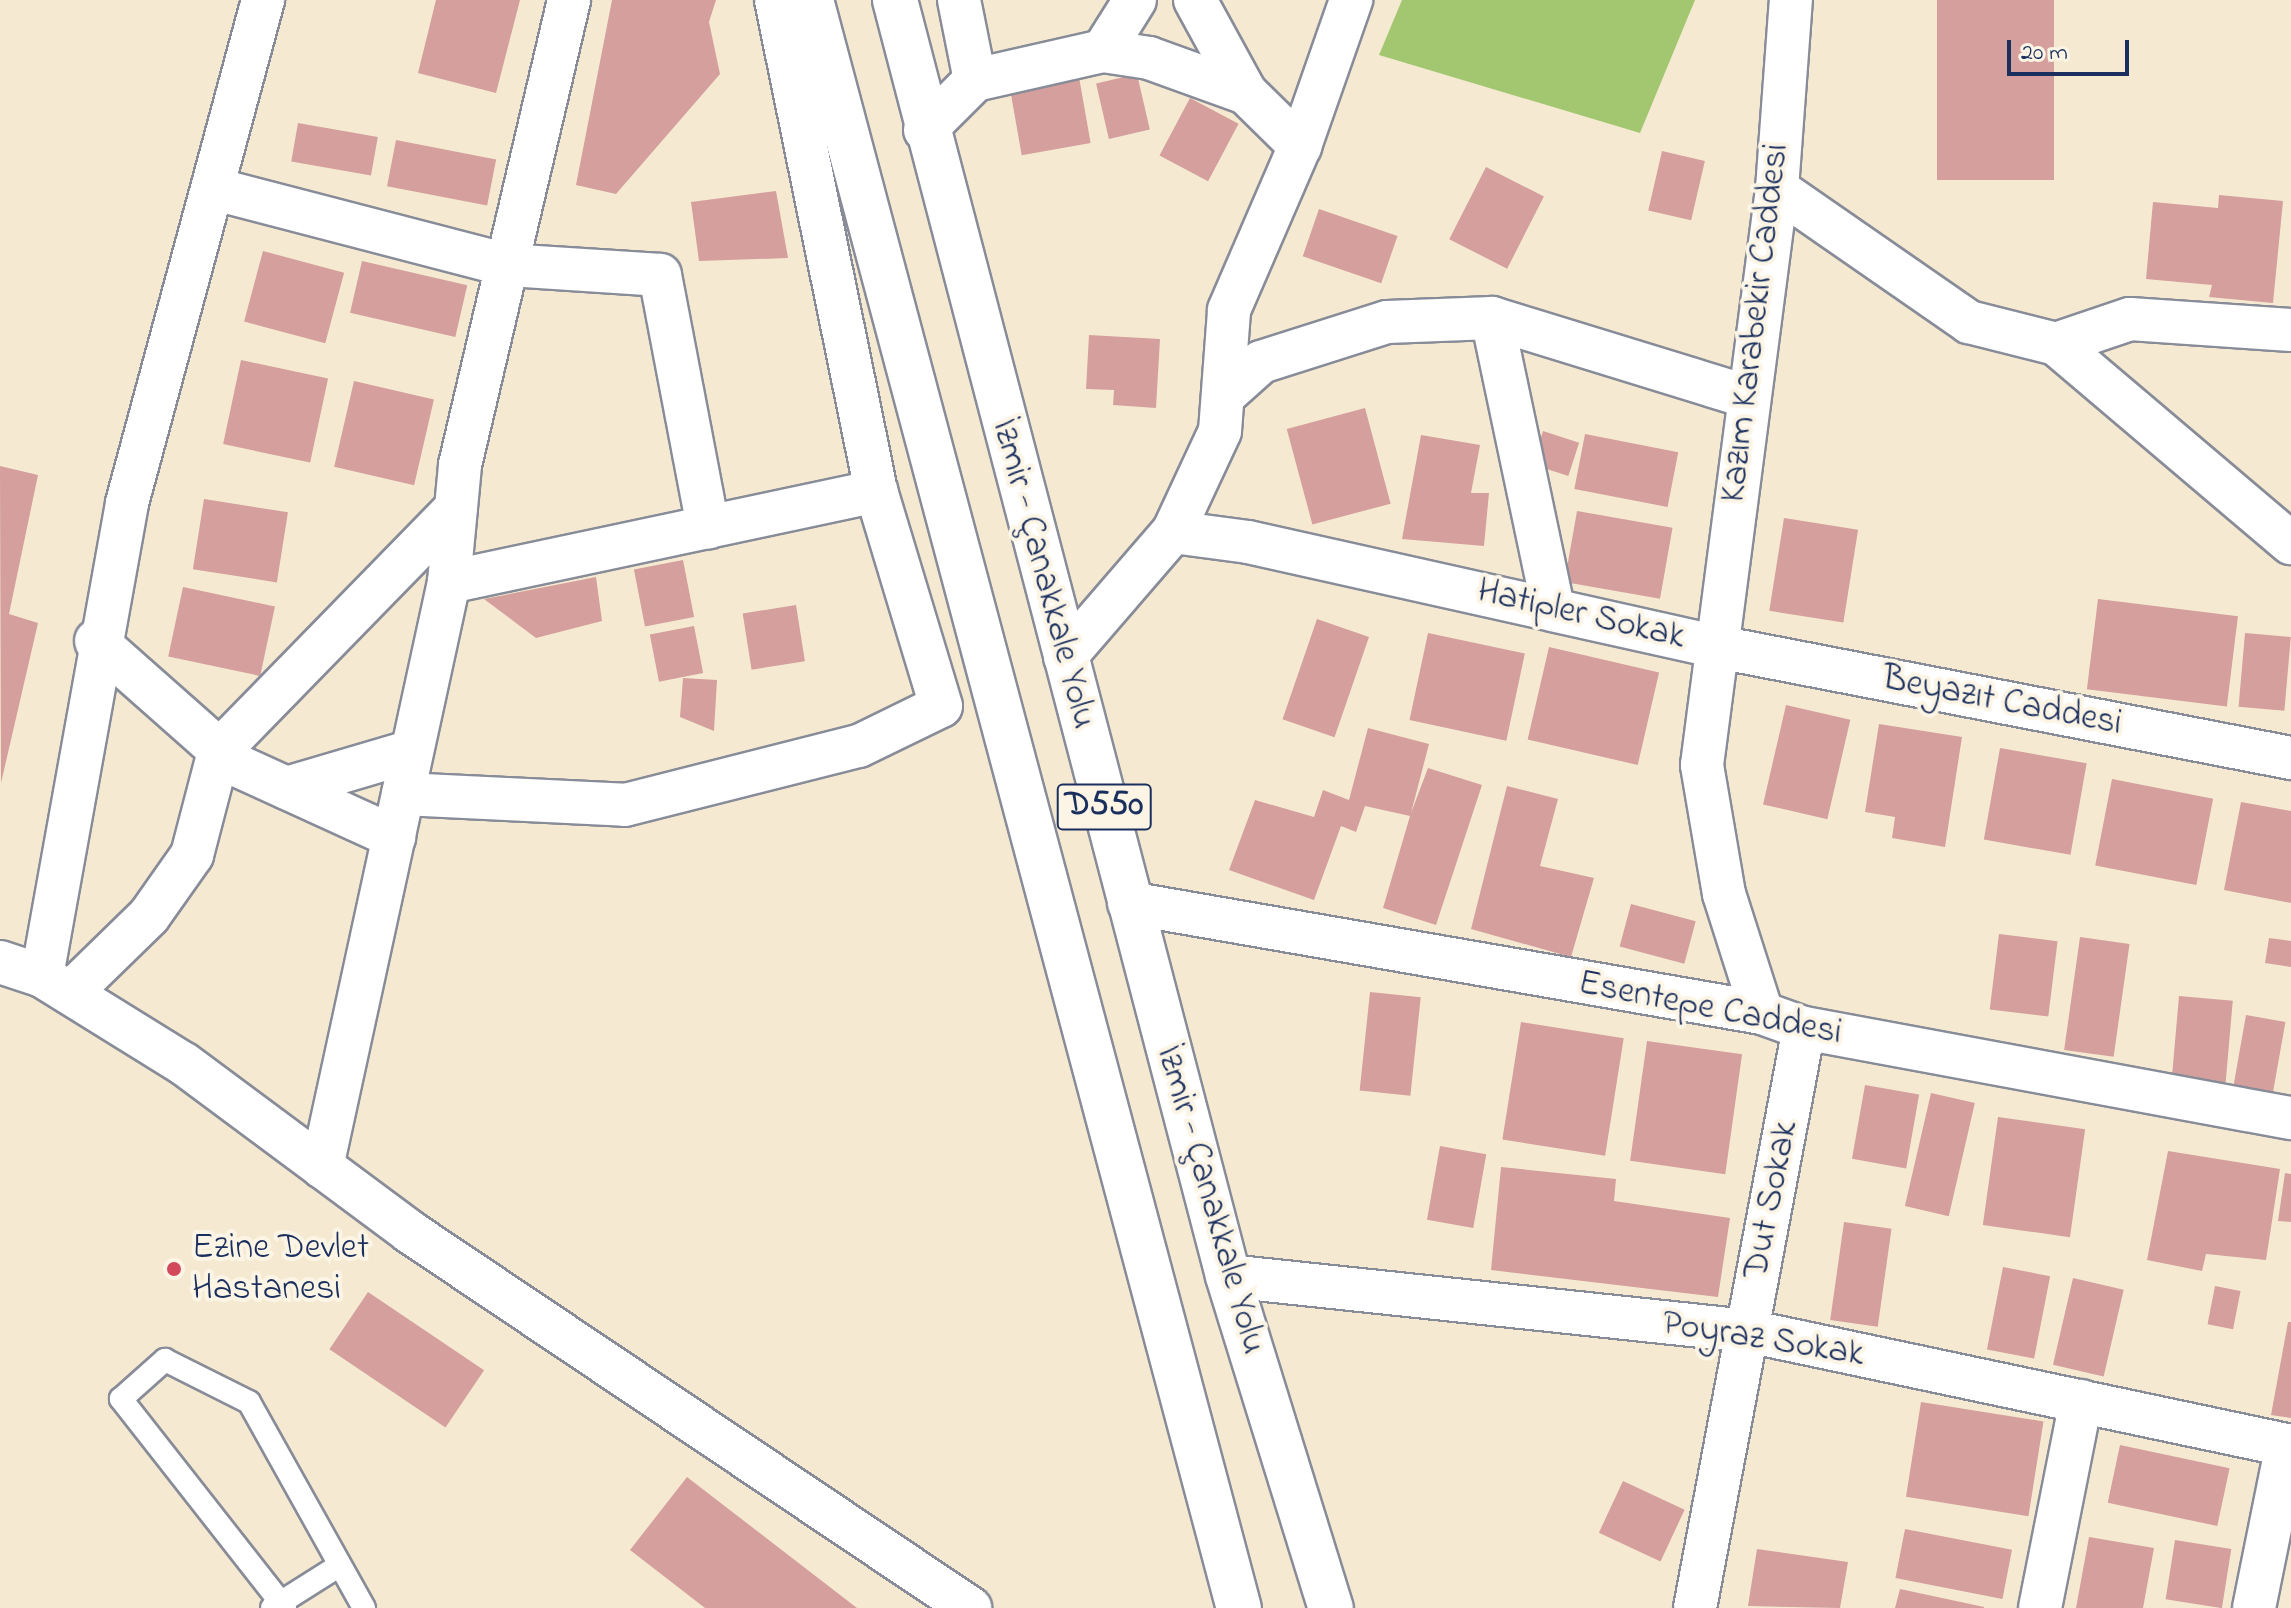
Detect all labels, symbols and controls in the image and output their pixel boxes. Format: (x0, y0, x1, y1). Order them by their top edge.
scale bar (2011, 24, 2133, 74)
text: 20 m (2021, 36, 2068, 71)
street label: Kazım Karabekir Caddesi (1713, 141, 1799, 505)
street label: İzmir - Çanakkale Yolu (981, 414, 1105, 734)
street label: Hatipler Sokak (1473, 570, 1689, 660)
street label: Beyazıt Caddesi (1879, 658, 2125, 746)
road number: D550 (1056, 777, 1152, 837)
street label: Esentepe Caddesi (1575, 962, 1845, 1056)
street label: İzmir - Çanakkale Yolu (1145, 1041, 1275, 1359)
street label: Dut Sokak (1736, 1117, 1808, 1283)
place label: Ezine Devlet Hastanesi (192, 1226, 369, 1311)
marker: Ezine Devlet Hastanesi (163, 1258, 185, 1280)
street label: Poyraz Sokak (1659, 1303, 1867, 1377)

